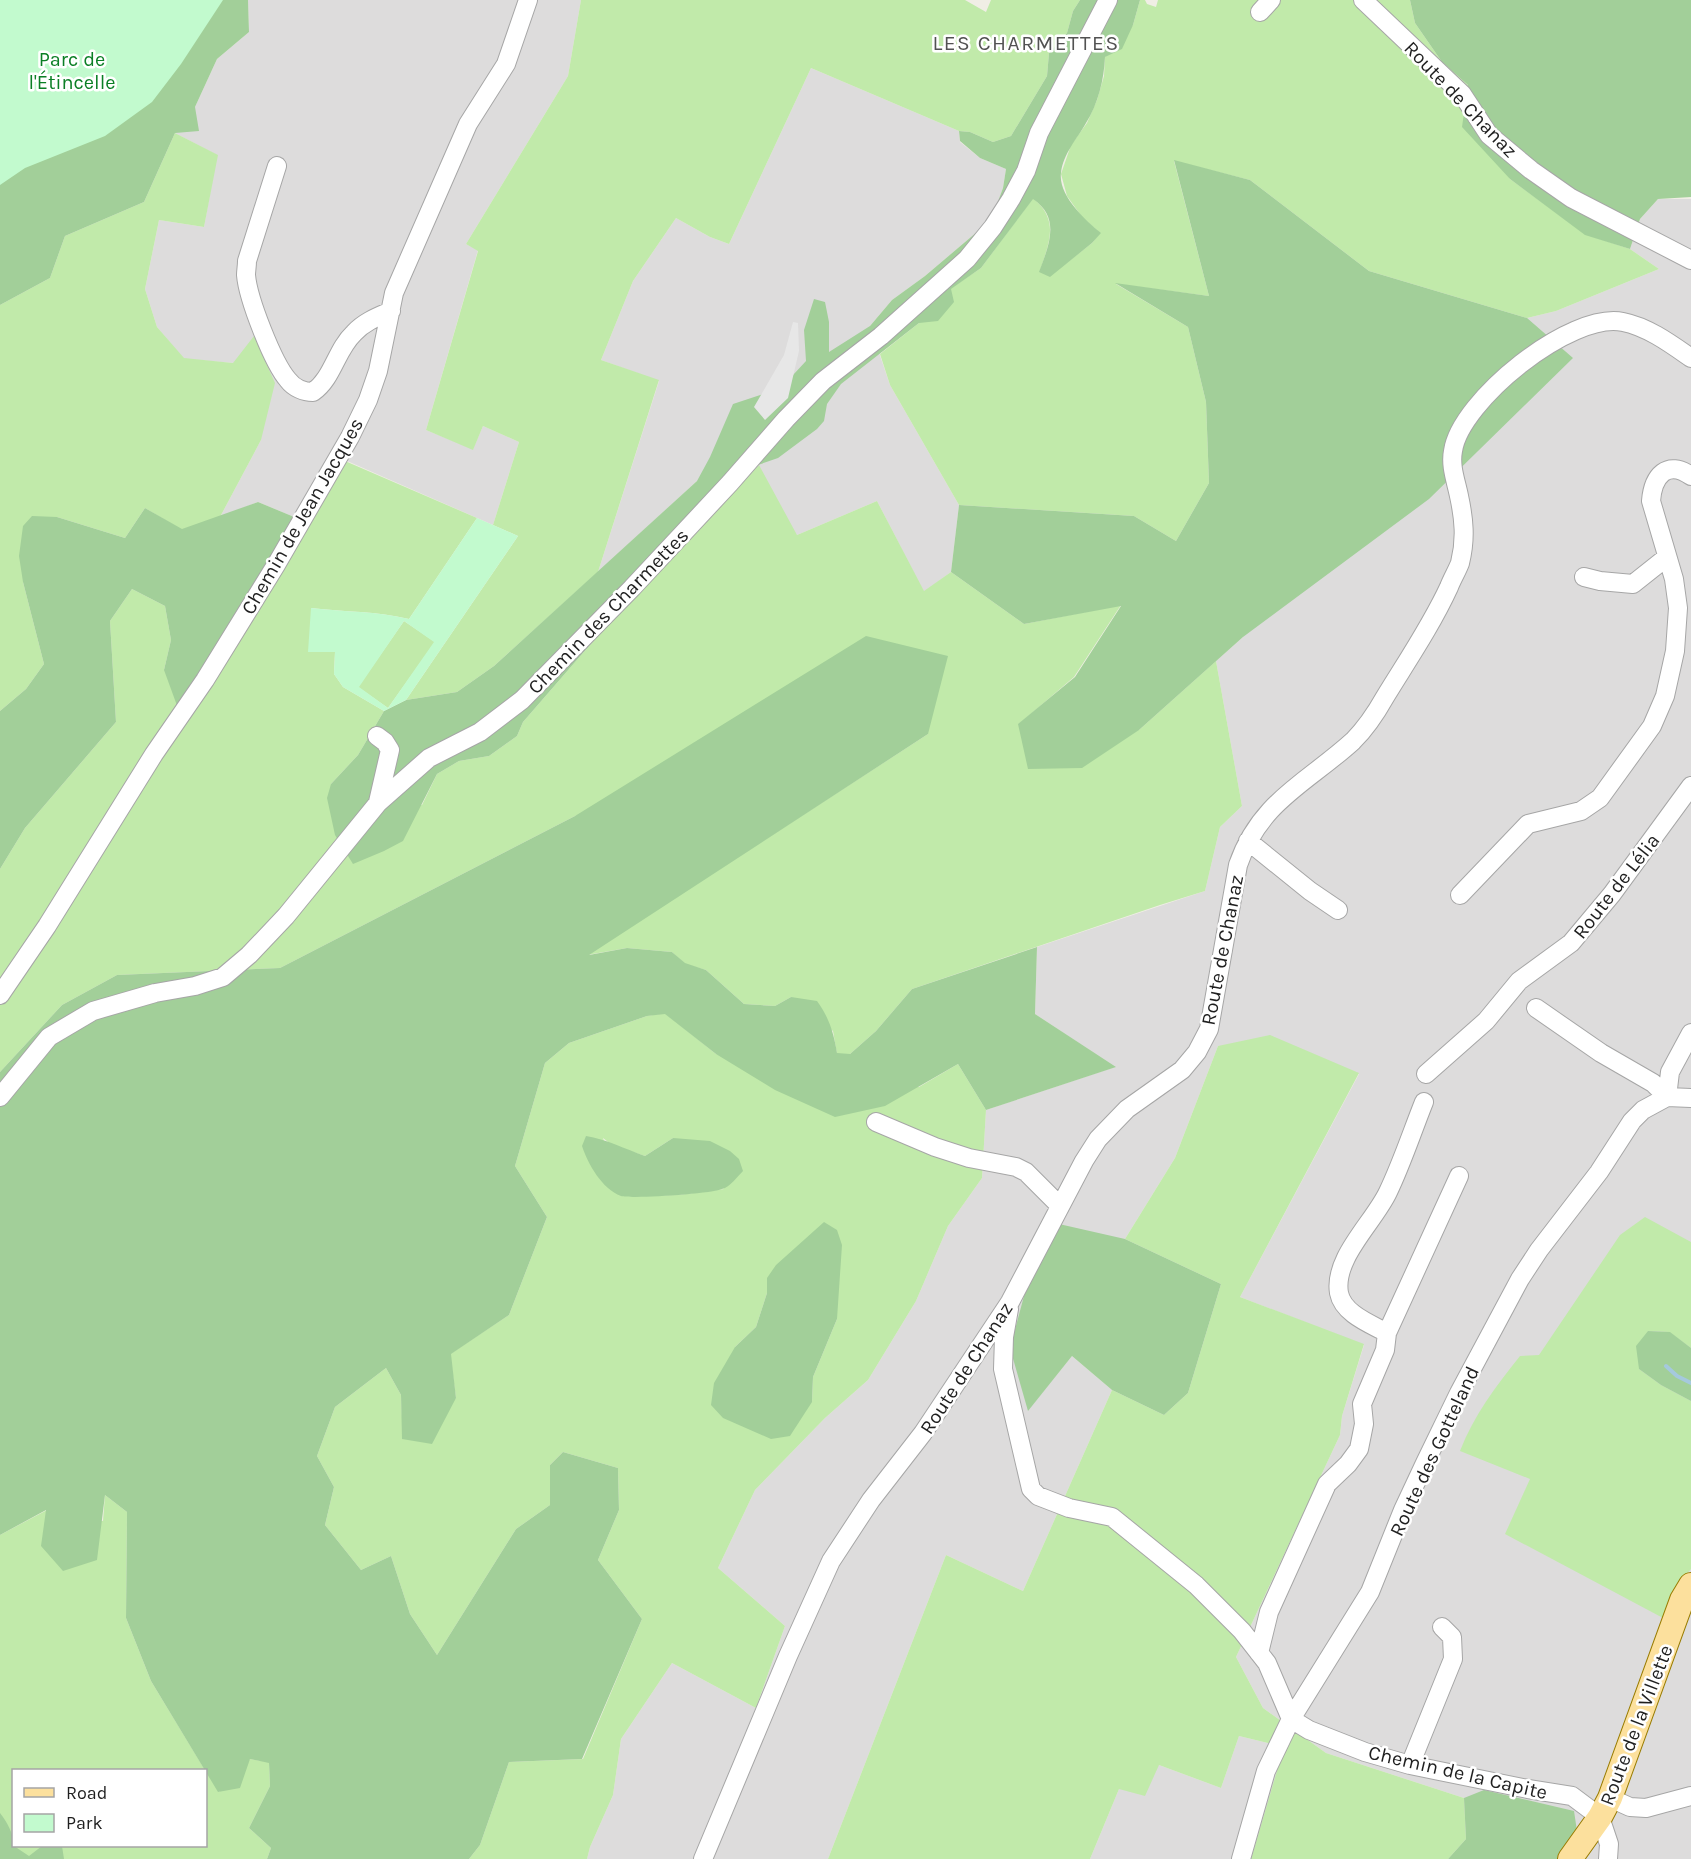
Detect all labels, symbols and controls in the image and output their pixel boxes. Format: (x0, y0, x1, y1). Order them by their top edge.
district label: LES CHARMETTES (932, 31, 1120, 55)
street label: Route de Chanaz (1399, 36, 1522, 162)
park label: Parc de l'Étincelle (28, 48, 116, 94)
street label: Chemin de Jean Jacques (237, 414, 368, 619)
street label: Chemin des Charmettes (523, 524, 693, 699)
street label: Route de Lélia (1568, 829, 1665, 943)
street label: Route de Chanaz (1197, 873, 1248, 1027)
street label: Route de Chanaz (915, 1298, 1018, 1439)
street label: Route des Gotteland (1385, 1363, 1484, 1540)
street label: Route de la Villette (1595, 1642, 1678, 1809)
street label: Chemin de la Capite (1366, 1741, 1550, 1804)
legend (12, 1769, 207, 1847)
text: Road (66, 1782, 107, 1804)
text: Park (66, 1812, 103, 1834)

